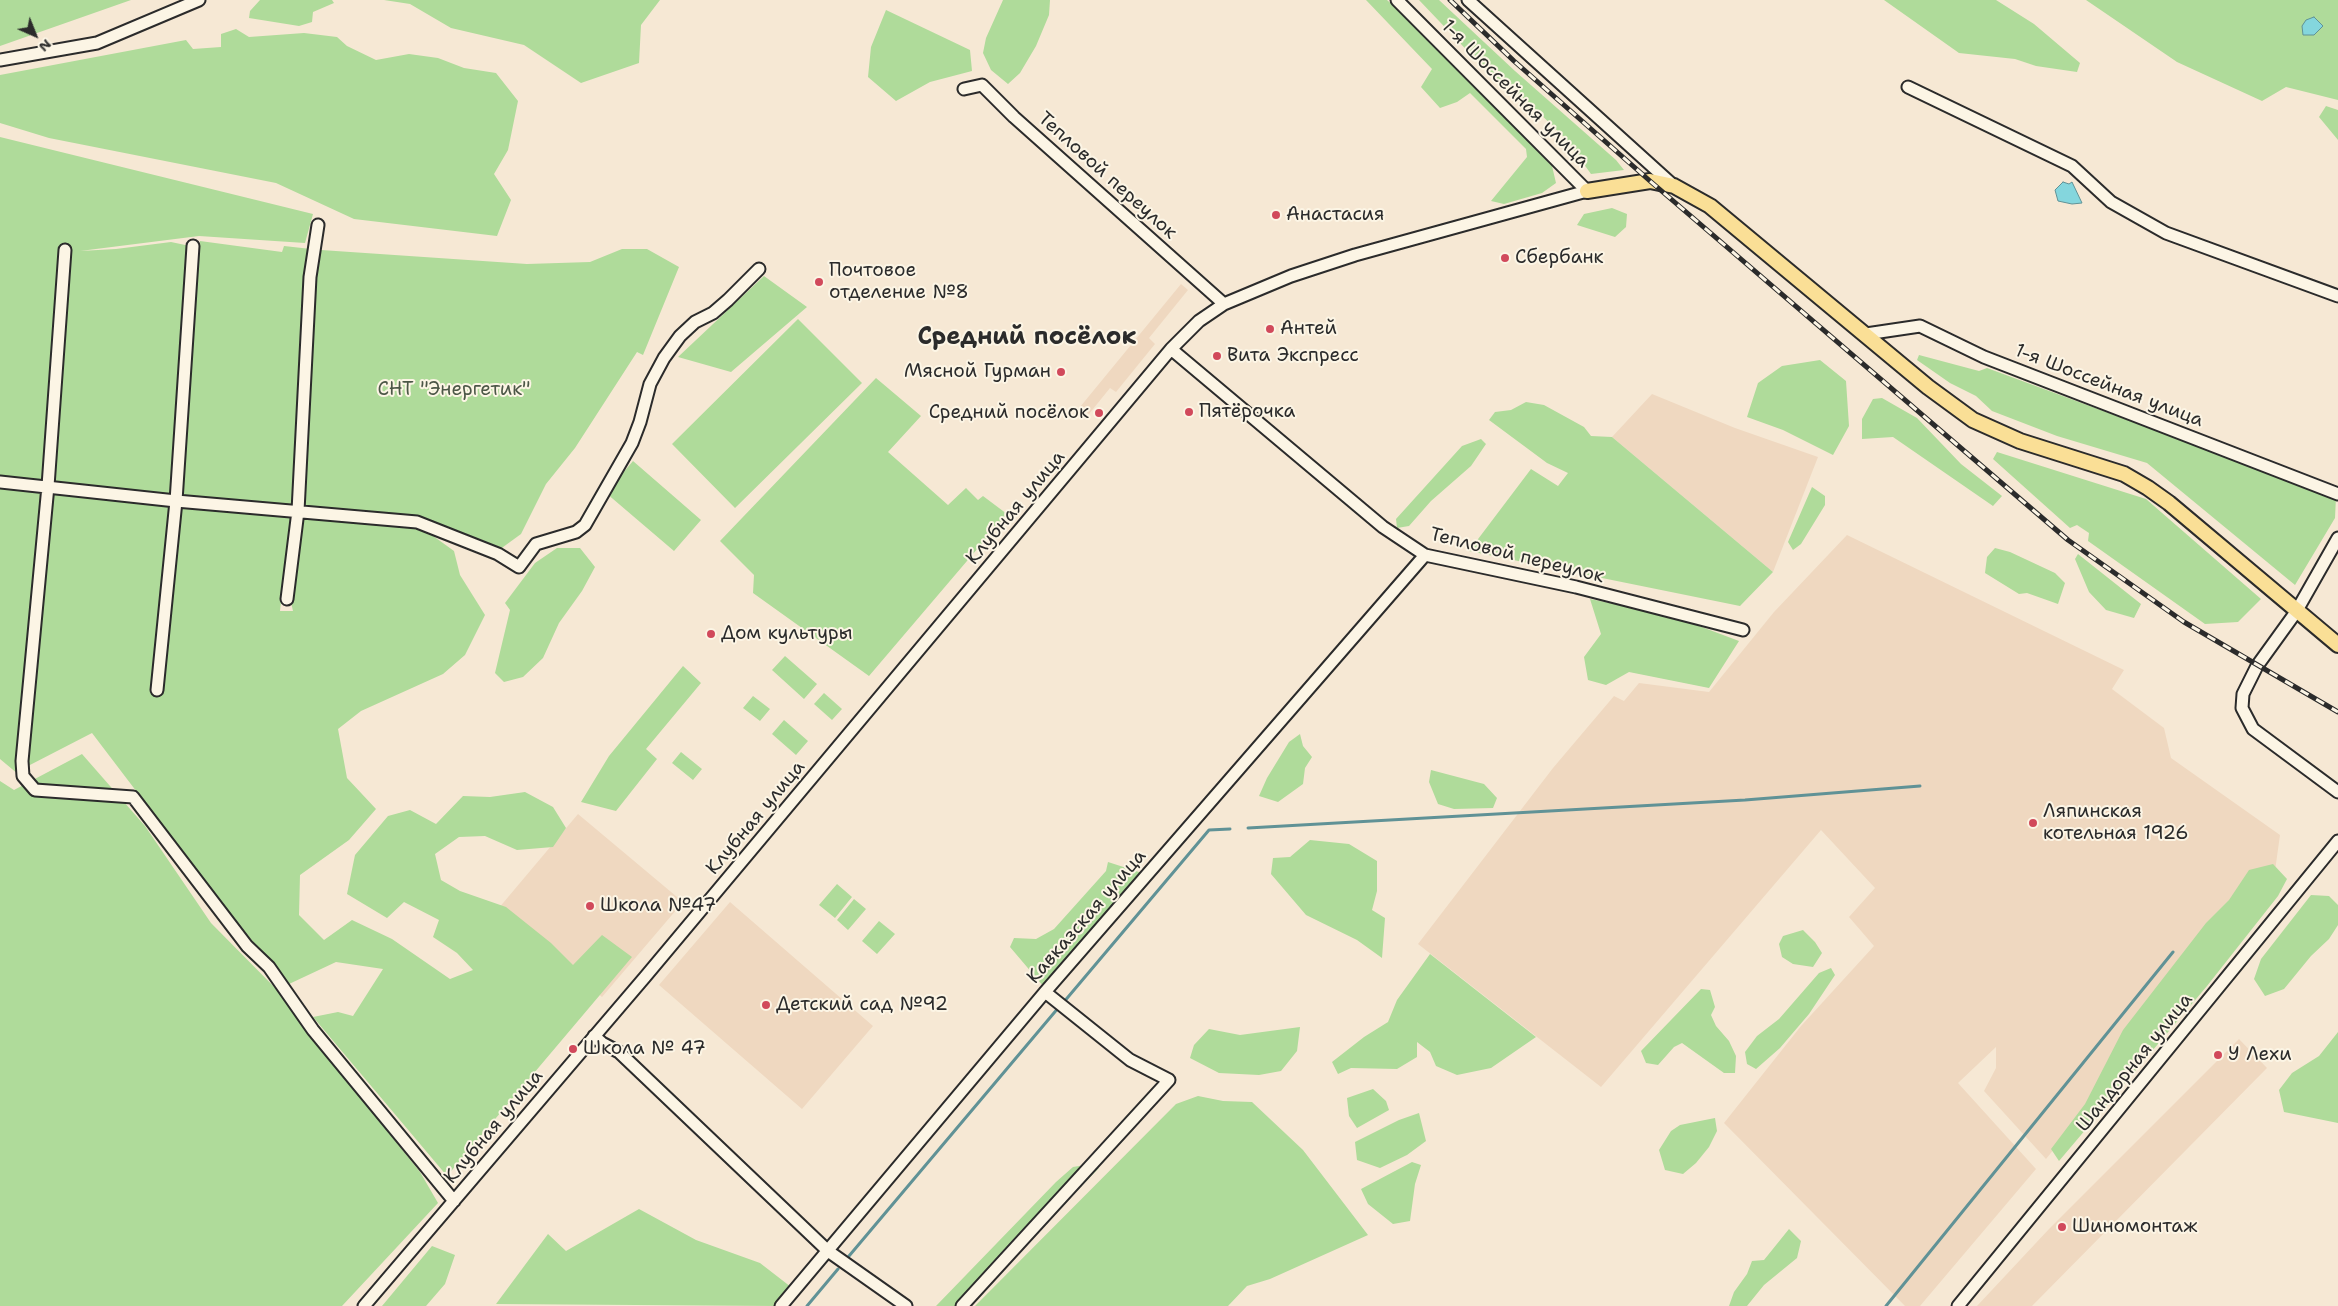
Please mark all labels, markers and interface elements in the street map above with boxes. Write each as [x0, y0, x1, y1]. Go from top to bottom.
north arrow [10, 10, 60, 60]
street label: 1-я Шоссейная улица [1436, 15, 1594, 173]
text: N [35, 35, 56, 56]
street label: Тепловой переулок [1033, 108, 1181, 244]
place label: Анастасия [1286, 204, 1384, 226]
marker: Анастасия [1270, 209, 1282, 221]
place label: Сбербанк [1515, 247, 1604, 269]
marker: Сбербанк [1499, 252, 1511, 264]
place label: Почтовое отделение №8 [829, 260, 969, 304]
marker: Почтовое отделение №8 [813, 276, 825, 288]
place label: Антей [1280, 318, 1337, 340]
marker: Антей [1264, 323, 1276, 335]
district label: Средний посёлок [918, 324, 1136, 352]
street label: 1-я Шоссейная улица [2012, 340, 2206, 432]
place label: Вита Экспресс [1227, 345, 1359, 367]
marker: Вита Экспресс [1211, 350, 1223, 362]
place label: Мясной Гурман [904, 361, 1051, 383]
marker: Мясной Гурман [1055, 366, 1067, 378]
park label: СНТ "Энергетик" [378, 379, 530, 401]
place label: Пятёрочка [1199, 401, 1295, 423]
place label: Средний посёлок [929, 402, 1089, 424]
marker: Пятёрочка [1183, 406, 1195, 418]
marker: Средний посёлок [1093, 407, 1105, 419]
street label: Клубная улица [962, 446, 1070, 570]
street label: Тепловой переулок [1427, 523, 1607, 589]
place label: Дом культуры [721, 623, 853, 645]
marker: Дом культуры [705, 628, 717, 640]
street label: Клубная улица [702, 756, 810, 880]
place label: Ляпинская котельная 1926 [2043, 801, 2189, 845]
marker: Ляпинская котельная 1926 [2027, 817, 2039, 829]
street label: Кавказская улица [1023, 845, 1151, 989]
place label: Школа №47 [600, 895, 716, 917]
marker: Школа №47 [584, 900, 596, 912]
street label: Шандорная улица [2072, 989, 2198, 1137]
place label: Детский сад №92 [776, 994, 948, 1016]
marker: Детский сад №92 [760, 999, 772, 1011]
place label: Школа № 47 [583, 1038, 706, 1060]
marker: Школа № 47 [567, 1043, 579, 1055]
place label: У Лехи [2228, 1044, 2292, 1066]
marker: У Лехи [2212, 1049, 2224, 1061]
street label: Клубная улица [440, 1065, 548, 1189]
place label: Шиномонтаж [2072, 1216, 2197, 1238]
marker: Шиномонтаж [2056, 1221, 2068, 1233]

